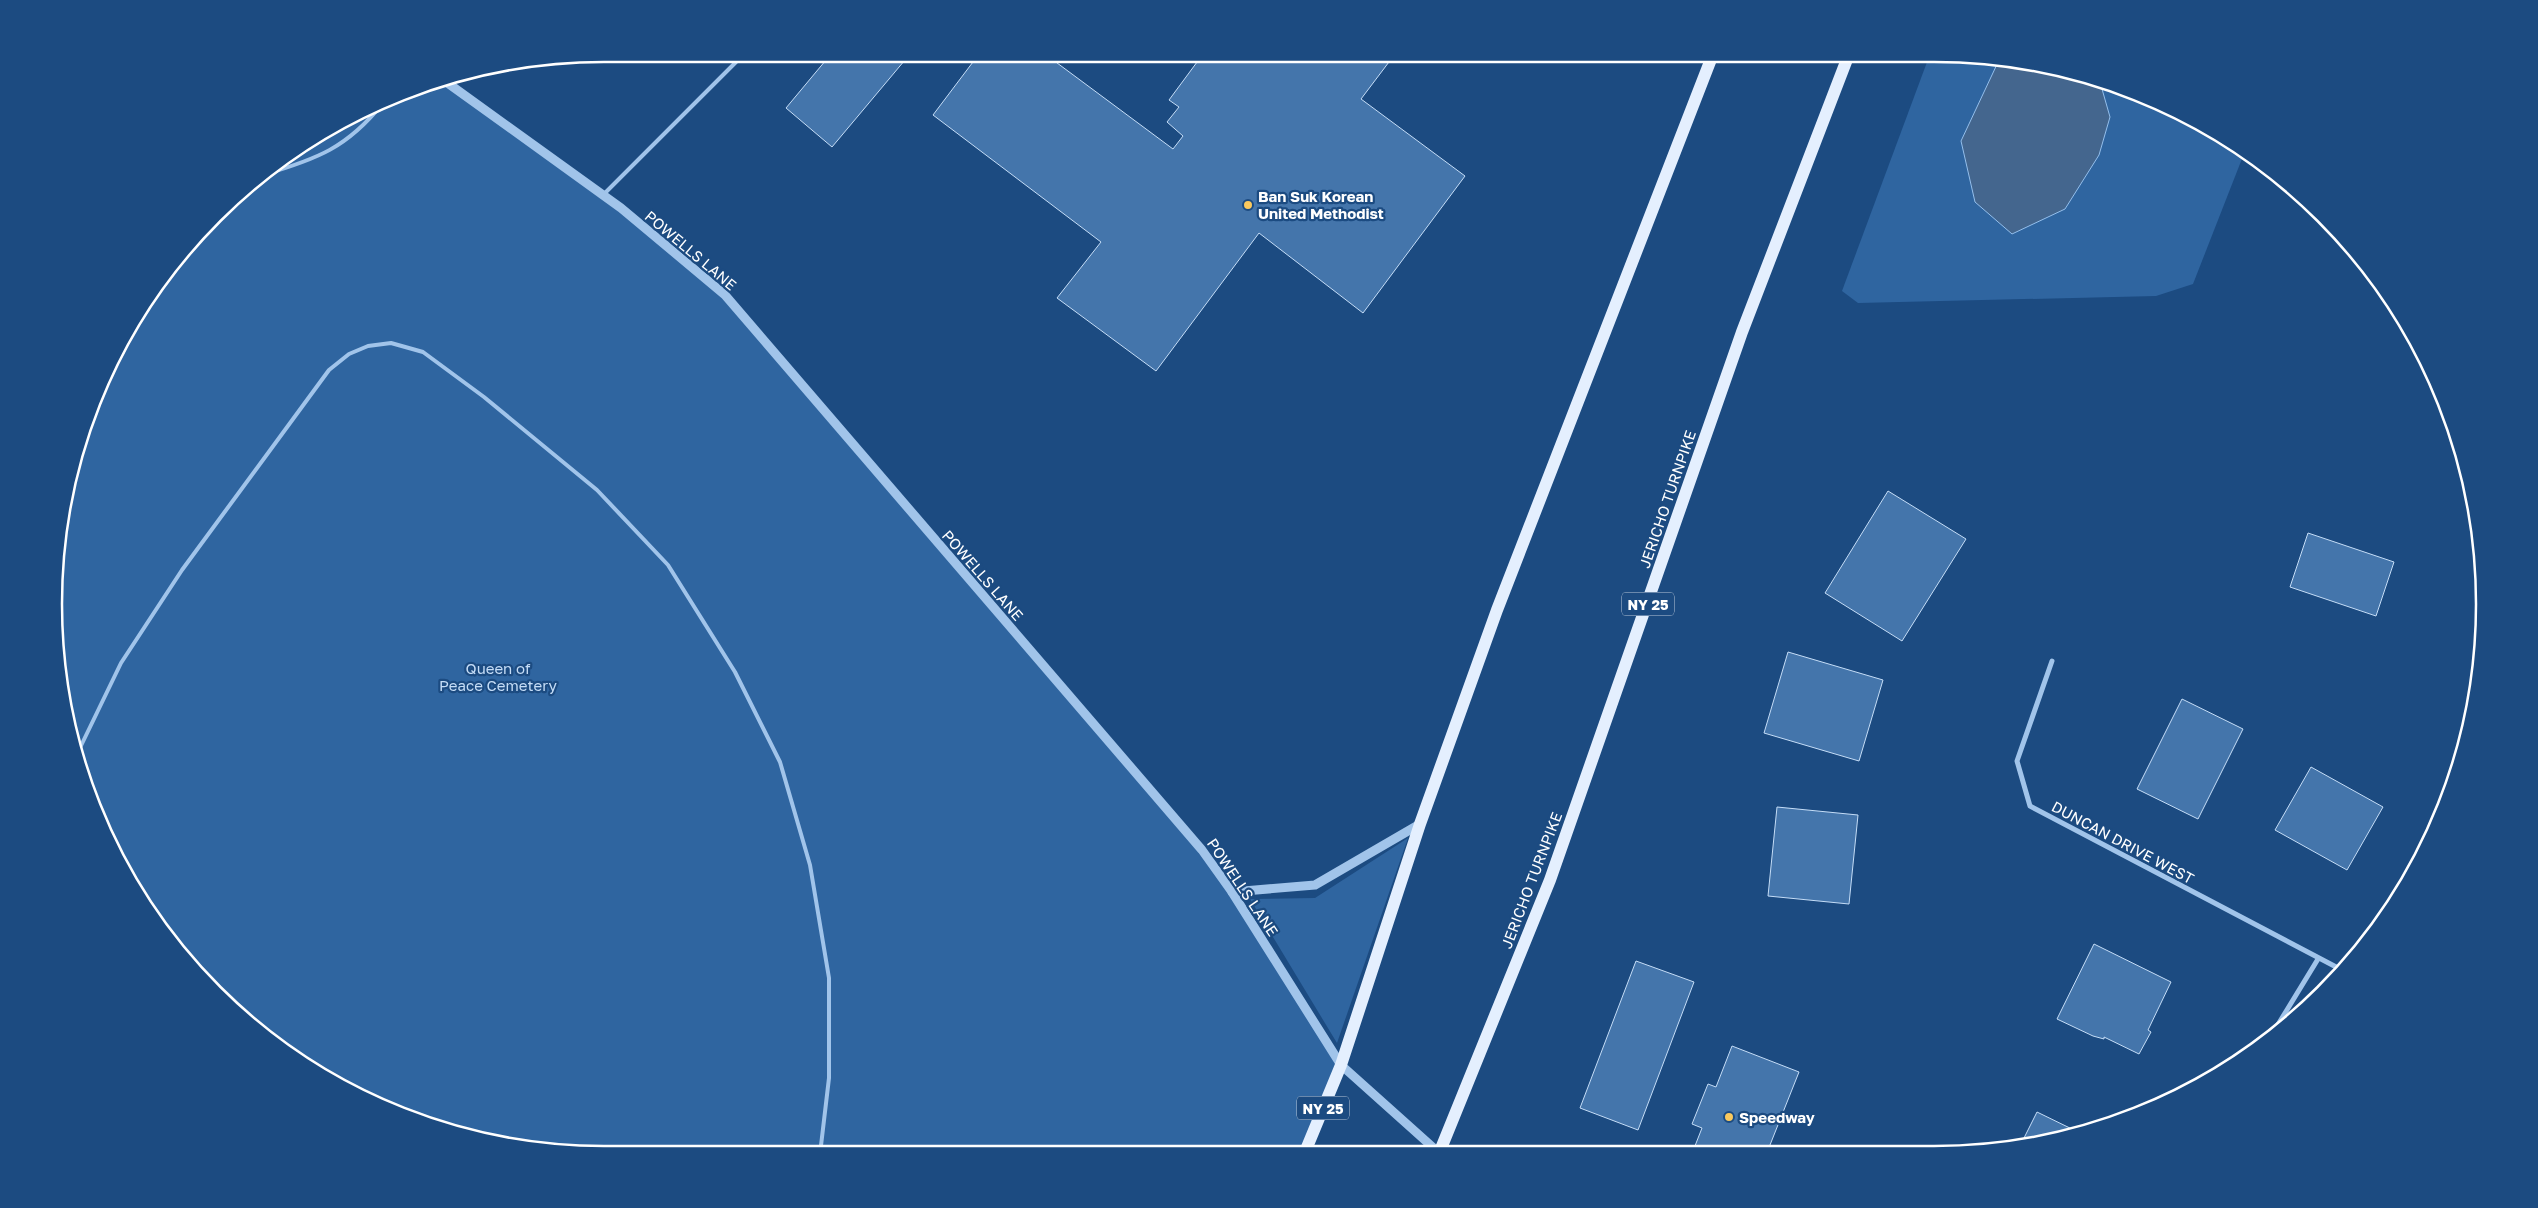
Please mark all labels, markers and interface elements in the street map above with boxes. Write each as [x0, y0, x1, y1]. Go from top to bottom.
place label: Ban Suk Korean United Methodist [1258, 187, 1384, 222]
marker: Ban Suk Korean United Methodist [1242, 199, 1254, 211]
street label: POWELLS LANE [642, 206, 740, 294]
street label: JERICHO TURNPIKE [1635, 428, 1699, 570]
street label: POWELLS LANE [939, 526, 1027, 624]
road number: NY 25 [1622, 592, 1674, 616]
park label: Queen of Peace Cemetery [439, 659, 557, 694]
street label: DUNCAN DRIVE WEST [2049, 797, 2197, 887]
street label: JERICHO TURNPIKE [1497, 809, 1565, 951]
street label: POWELLS LANE [1204, 835, 1282, 939]
road number: NY 25 [1297, 1096, 1349, 1120]
place label: Speedway [1739, 1108, 1815, 1126]
marker: Speedway [1723, 1111, 1735, 1123]

